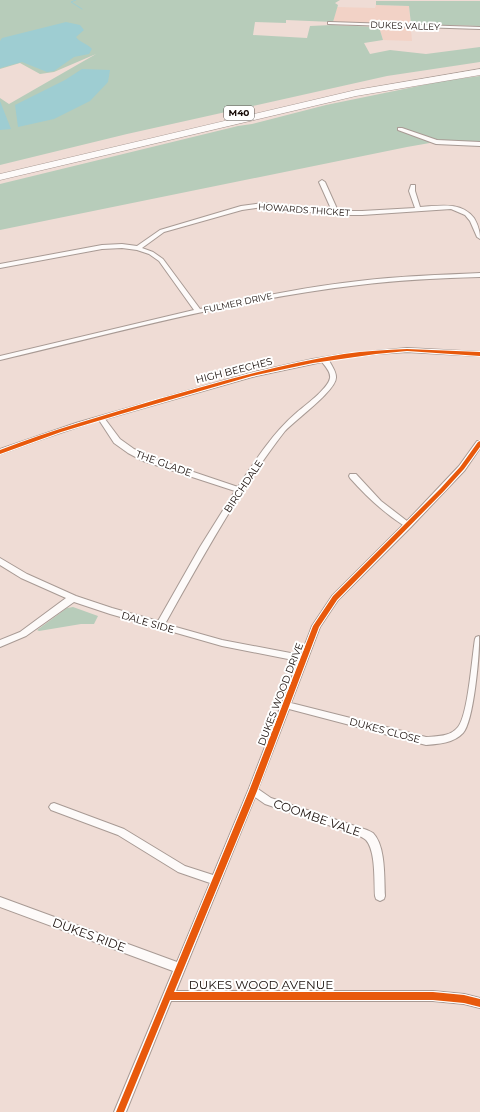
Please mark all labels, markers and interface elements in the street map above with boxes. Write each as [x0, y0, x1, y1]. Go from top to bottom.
street label: DUKES VALLEY [370, 19, 440, 32]
road number: M40 [224, 106, 254, 120]
street label: HOWARDS THICKET [258, 201, 351, 218]
street label: FULMER DRIVE [202, 290, 273, 315]
street label: HIGH BEECHES [194, 355, 274, 386]
street label: THE GLADE [134, 447, 194, 480]
street label: BIRCHDALE [221, 457, 266, 515]
street label: DALE SIDE [120, 609, 176, 636]
street label: DUKES WOOD DRIVE [255, 641, 306, 747]
street label: DUKES CLOSE [348, 715, 422, 746]
street label: COOMBE VALE [271, 796, 363, 840]
street label: DUKES RIDE [51, 914, 128, 955]
street label: DUKES WOOD AVENUE [189, 977, 333, 992]

